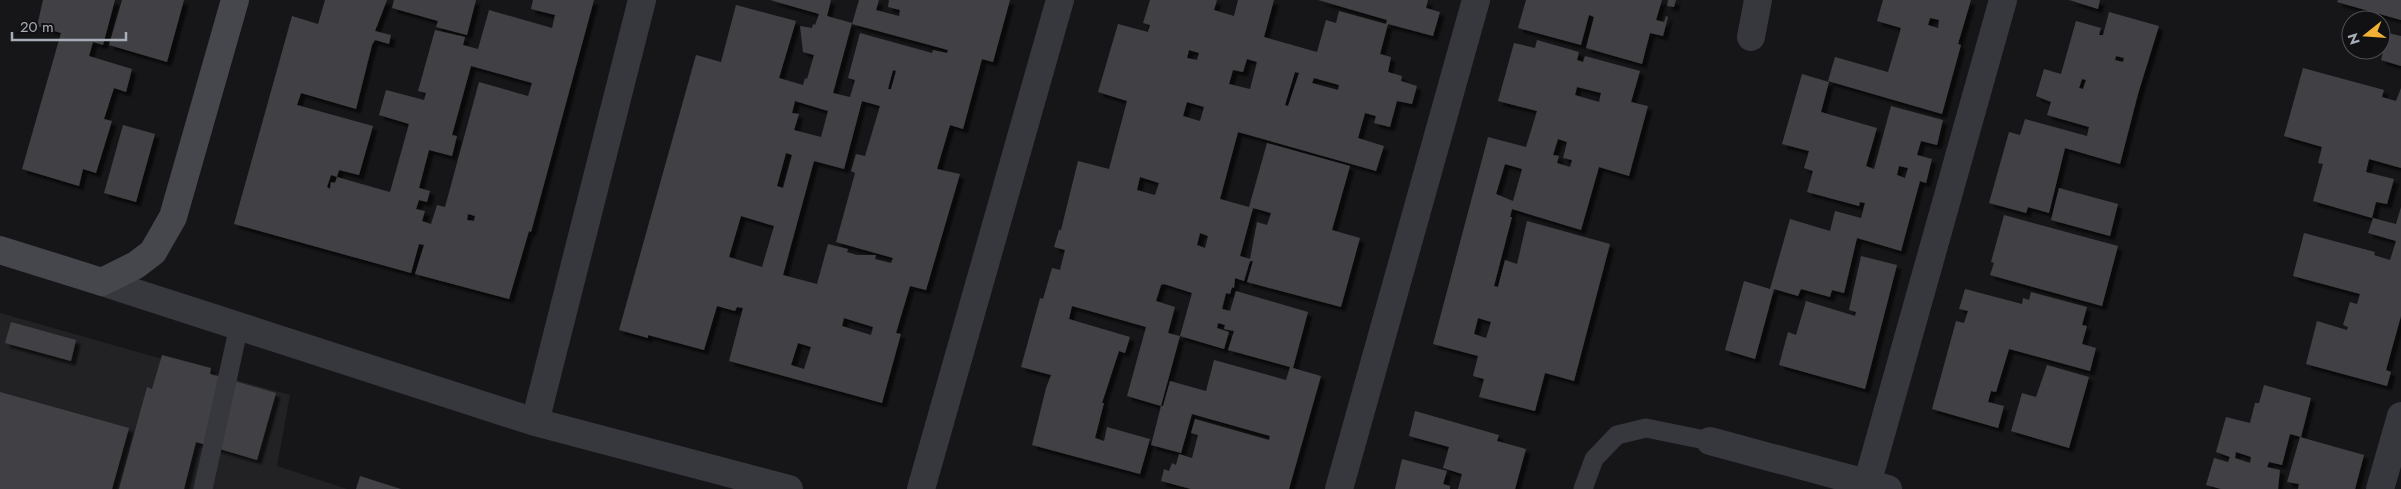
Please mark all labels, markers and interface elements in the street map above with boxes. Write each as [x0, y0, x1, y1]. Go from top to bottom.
scale bar [12, 10, 126, 42]
north arrow [2341, 10, 2391, 60]
text: 20 m [20, 16, 54, 38]
text: N [2342, 31, 2365, 47]

